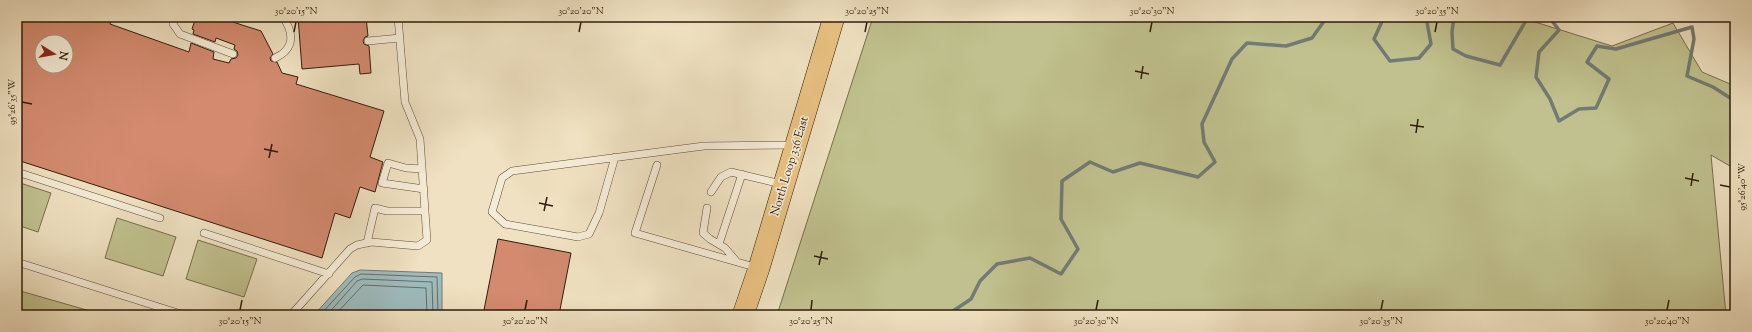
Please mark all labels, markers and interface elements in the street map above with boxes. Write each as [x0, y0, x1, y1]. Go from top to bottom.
text: 30°20'15"N [275, 4, 317, 19]
text: 30°20'20"N [558, 4, 604, 19]
text: 30°20'25"N [845, 4, 889, 19]
text: 30°20'30"N [1129, 4, 1175, 19]
text: 30°20'35"N [1415, 4, 1459, 19]
north arrow [34, 34, 74, 74]
text: N [54, 49, 72, 62]
text: 95°26'35"W [5, 79, 20, 125]
street label: North Loop 336 East [766, 114, 814, 218]
text: 95°26'40"W [1735, 163, 1750, 211]
text: 30°20'15"N [219, 314, 261, 329]
text: 30°20'20"N [502, 314, 548, 329]
text: 30°20'25"N [789, 314, 833, 329]
text: 30°20'30"N [1073, 314, 1119, 329]
text: 30°20'35"N [1359, 314, 1403, 329]
text: 30°20'40"N [1644, 314, 1690, 329]

